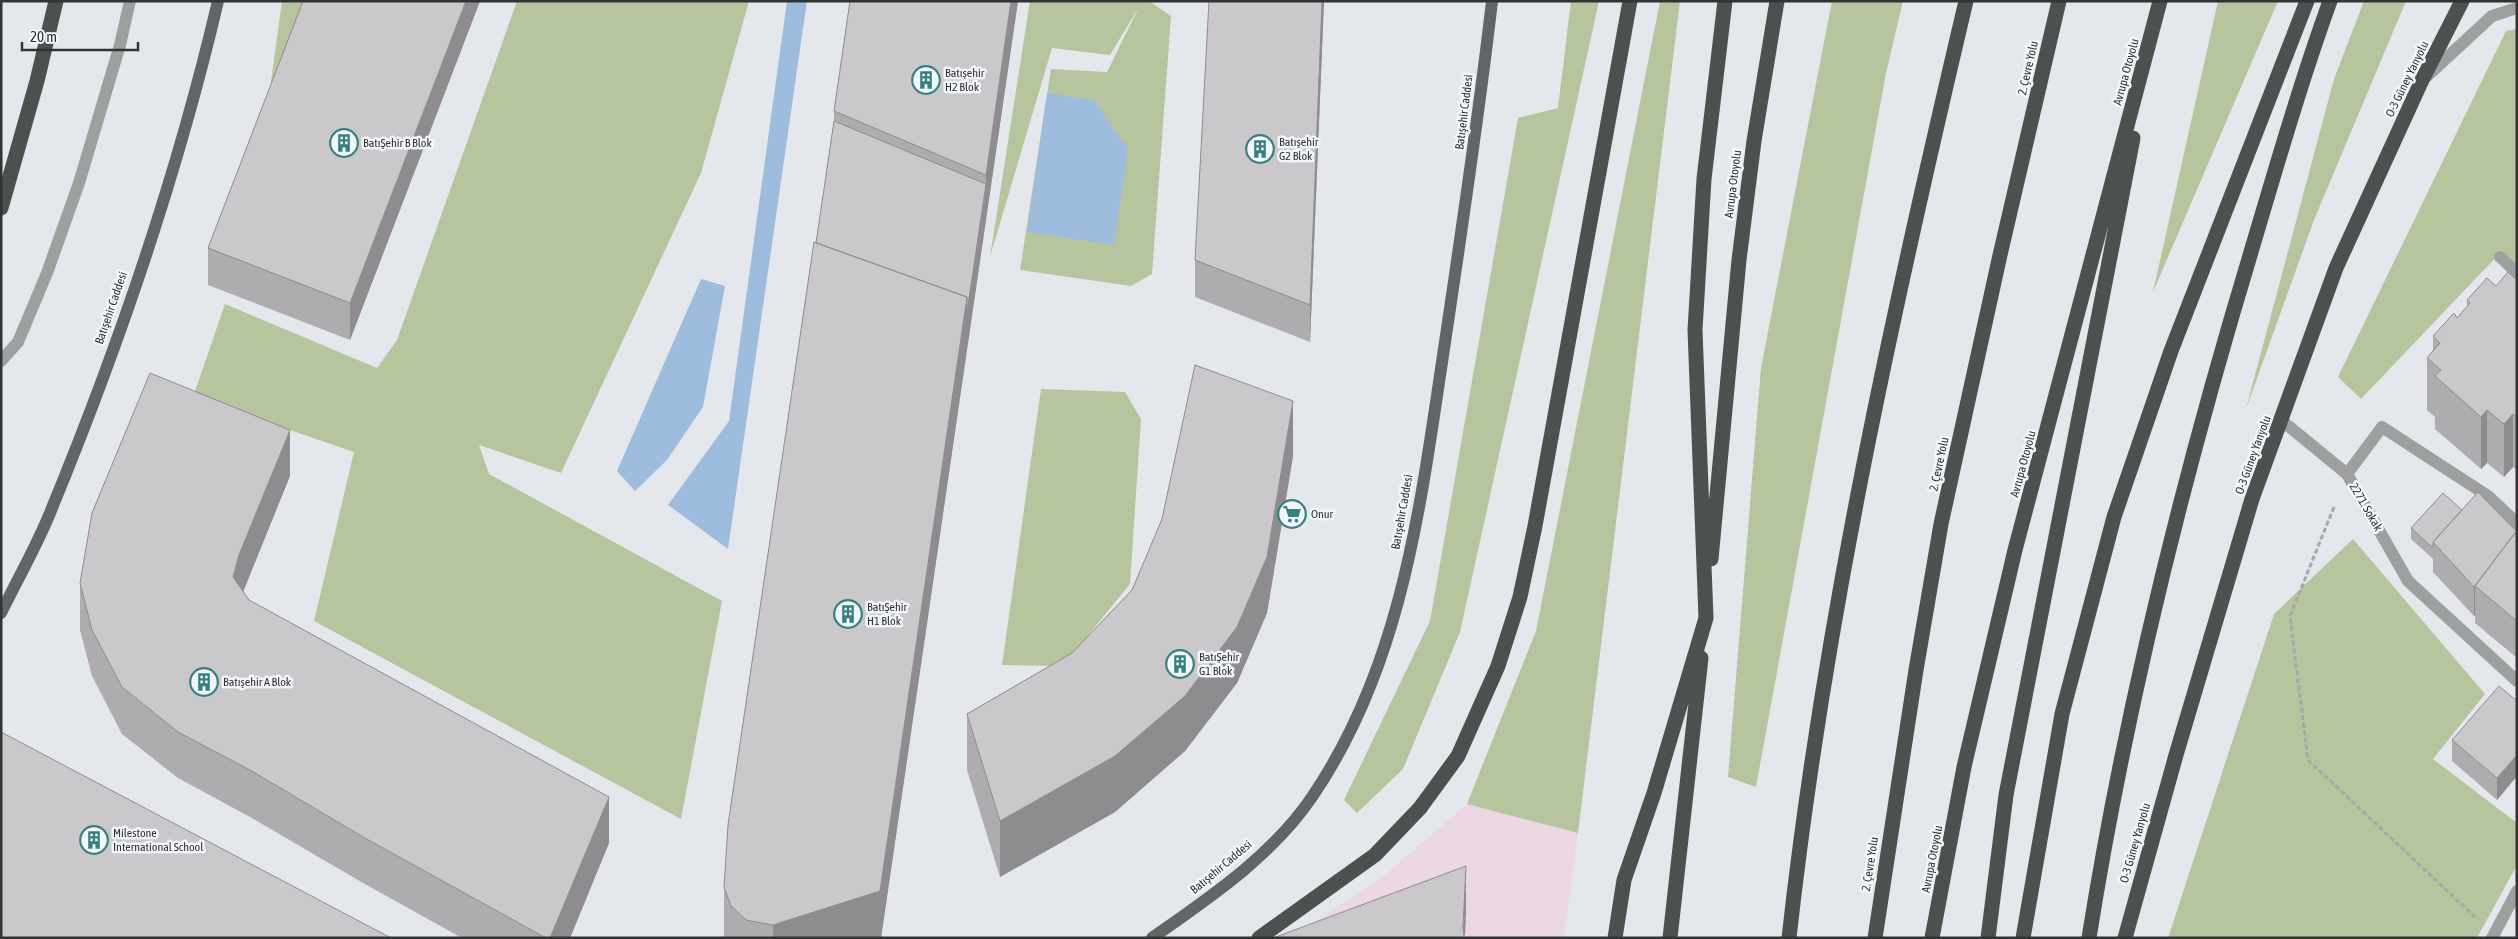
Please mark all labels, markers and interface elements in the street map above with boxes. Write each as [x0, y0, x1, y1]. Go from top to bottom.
scale bar [22, 20, 139, 52]
text: 20 m [30, 28, 57, 45]
street label: Avrupa Otoyolu [2110, 37, 2142, 107]
street label: 2. Çevre Yolu [2015, 39, 2041, 96]
street label: O-3 Güney Yanyolu [2383, 39, 2431, 119]
building icon: Batışehir H2 Blok [911, 65, 941, 95]
place label: Batışehir H2 Blok [945, 66, 985, 94]
street label: Batışehir Caddesi [1452, 74, 1476, 150]
building icon: BatıŞehir B Blok [329, 128, 359, 158]
building icon: Batışehir G2 Blok [1245, 134, 1275, 164]
place label: Batışehir G2 Blok [1279, 135, 1319, 163]
place label: BatıŞehir B Blok [363, 136, 432, 150]
street label: Avrupa Otoyolu [1722, 149, 1744, 219]
street label: Batışehir Caddesi [92, 270, 130, 346]
street label: O-3 Güney Yanyolu [2232, 414, 2274, 496]
street label: Avrupa Otoyolu [2007, 429, 2039, 499]
street label: 2. Çevre Yolu [1926, 435, 1952, 492]
street label: Batışehir Caddesi [1389, 473, 1415, 551]
street label: 2271. Sokak [2347, 480, 2386, 534]
supermarket icon: Onur [1277, 499, 1307, 529]
place label: Onur [1311, 507, 1334, 521]
building icon: BatıŞehir H1 Blok [833, 599, 863, 629]
place label: BatıŞehir H1 Blok [867, 600, 908, 628]
building icon: BatıŞehir G1 Blok [1165, 649, 1195, 679]
place label: BatıŞehir G1 Blok [1199, 650, 1240, 678]
building icon: Batışehir A Blok [189, 667, 219, 697]
place label: Batışehir A Blok [223, 675, 292, 689]
street label: O-3 Güney Yanyolu [2117, 801, 2153, 885]
street label: Avrupa Otoyolu [1919, 824, 1945, 894]
building icon: Milestone International School [79, 825, 109, 855]
place label: Milestone International School [113, 826, 204, 854]
street label: 2. Çevre Yolu [1859, 836, 1881, 892]
street label: Batışehir Caddesi [1187, 837, 1255, 897]

